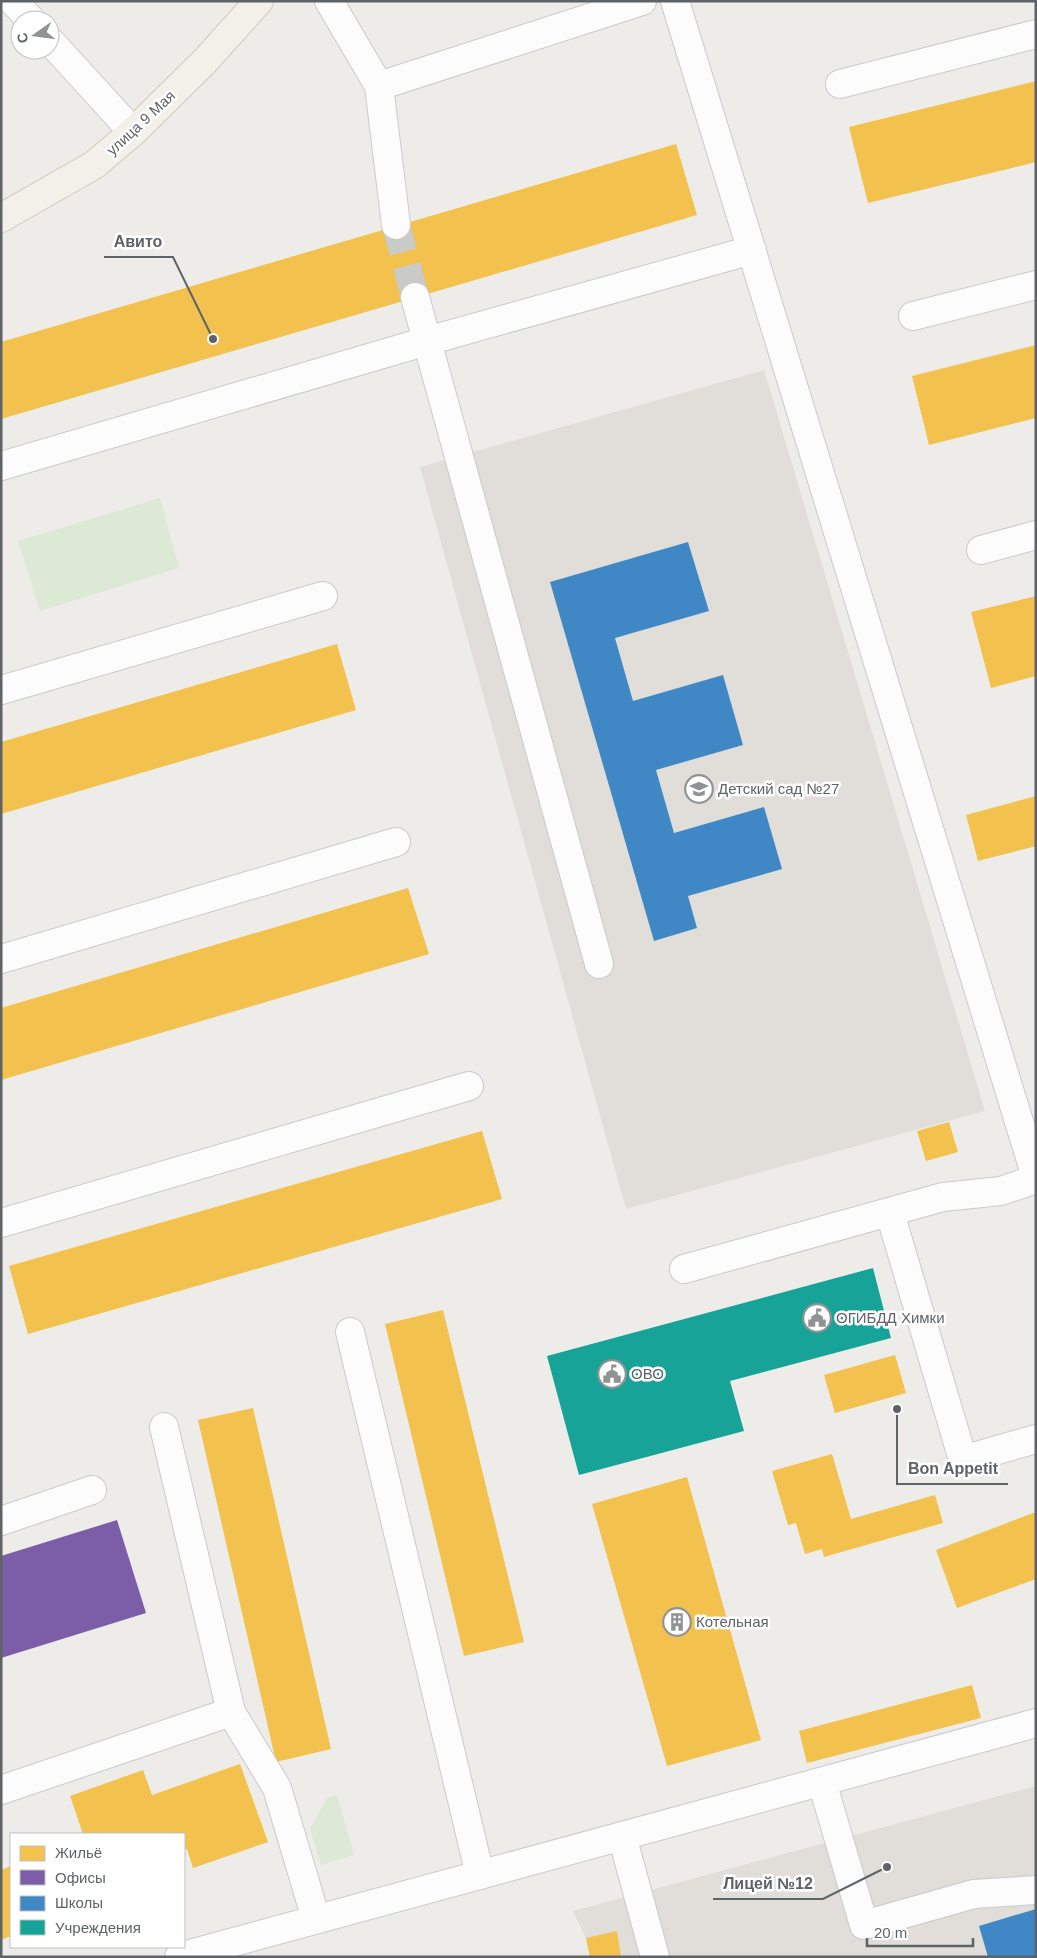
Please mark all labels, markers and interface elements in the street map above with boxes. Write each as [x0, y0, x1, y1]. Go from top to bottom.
north arrow [10, 10, 60, 60]
text: С [13, 31, 31, 45]
street label: улица 9 Мая [103, 87, 178, 159]
callout: Авито [104, 226, 173, 257]
text: Авито [114, 233, 163, 250]
school or university icon: Детский сад №27 [684, 774, 714, 804]
place label: Детский сад №27 [718, 780, 839, 797]
public building icon: ОГИБДД Химки [802, 1303, 832, 1333]
place label: ОГИБДД Химки [836, 1309, 945, 1326]
public building icon: ОВО [597, 1359, 627, 1389]
place label: ОВО [631, 1365, 664, 1382]
callout: Bon Appetit [897, 1453, 1008, 1484]
text: Bon Appetit [908, 1460, 999, 1477]
building icon: Котельная [662, 1607, 692, 1637]
place label: Котельная [696, 1613, 769, 1630]
legend [10, 1833, 185, 1948]
text: Жильё [55, 1844, 102, 1861]
callout: Лицей №12 [713, 1868, 823, 1899]
text: Офисы [55, 1869, 106, 1886]
text: Лицей №12 [723, 1875, 813, 1892]
text: Школы [55, 1894, 103, 1911]
scale bar [867, 1916, 973, 1948]
text: Учреждения [55, 1919, 141, 1936]
text: 20 m [874, 1924, 907, 1941]

